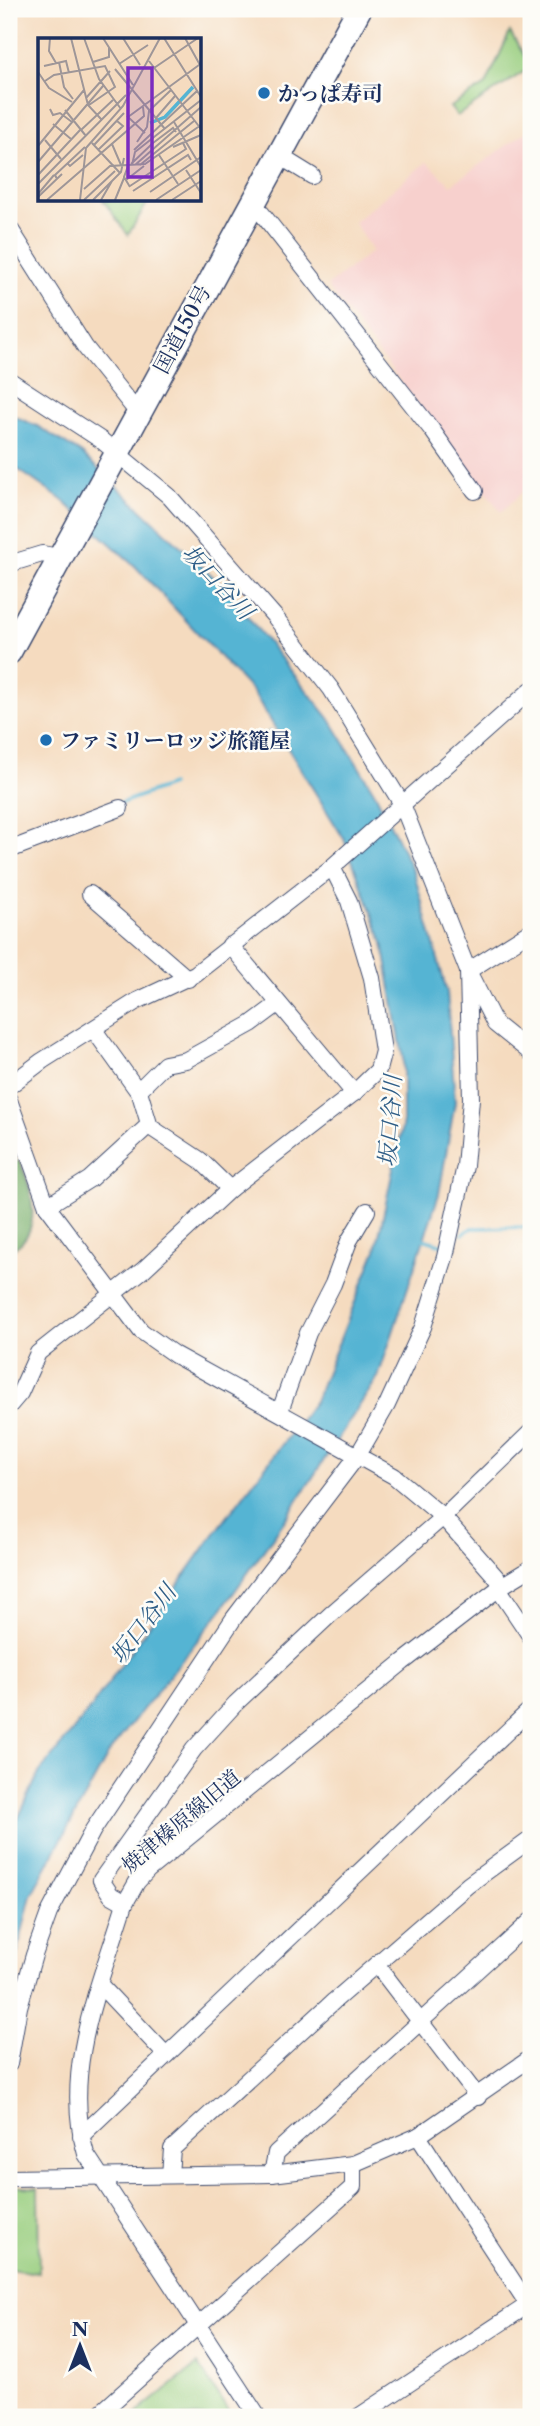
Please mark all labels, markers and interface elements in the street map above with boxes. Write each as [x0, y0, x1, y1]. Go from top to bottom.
inset map [38, 38, 201, 201]
place label: かっぱ寿司 [278, 81, 383, 106]
marker: かっぱ寿司 [256, 85, 272, 101]
street label: 国道150号 [148, 281, 216, 377]
water label: 坂口谷川 [176, 539, 262, 627]
place label: ファミリーロッジ旅籠屋 [60, 728, 290, 753]
marker: ファミリーロッジ旅籠屋 [38, 732, 54, 748]
water label: 坂口谷川 [373, 1071, 407, 1168]
water label: 坂口谷川 [104, 1576, 184, 1669]
street label: 焼津榛原線旧道 [117, 1764, 245, 1878]
north arrow [46, 2310, 116, 2380]
text: N [72, 2318, 88, 2341]

